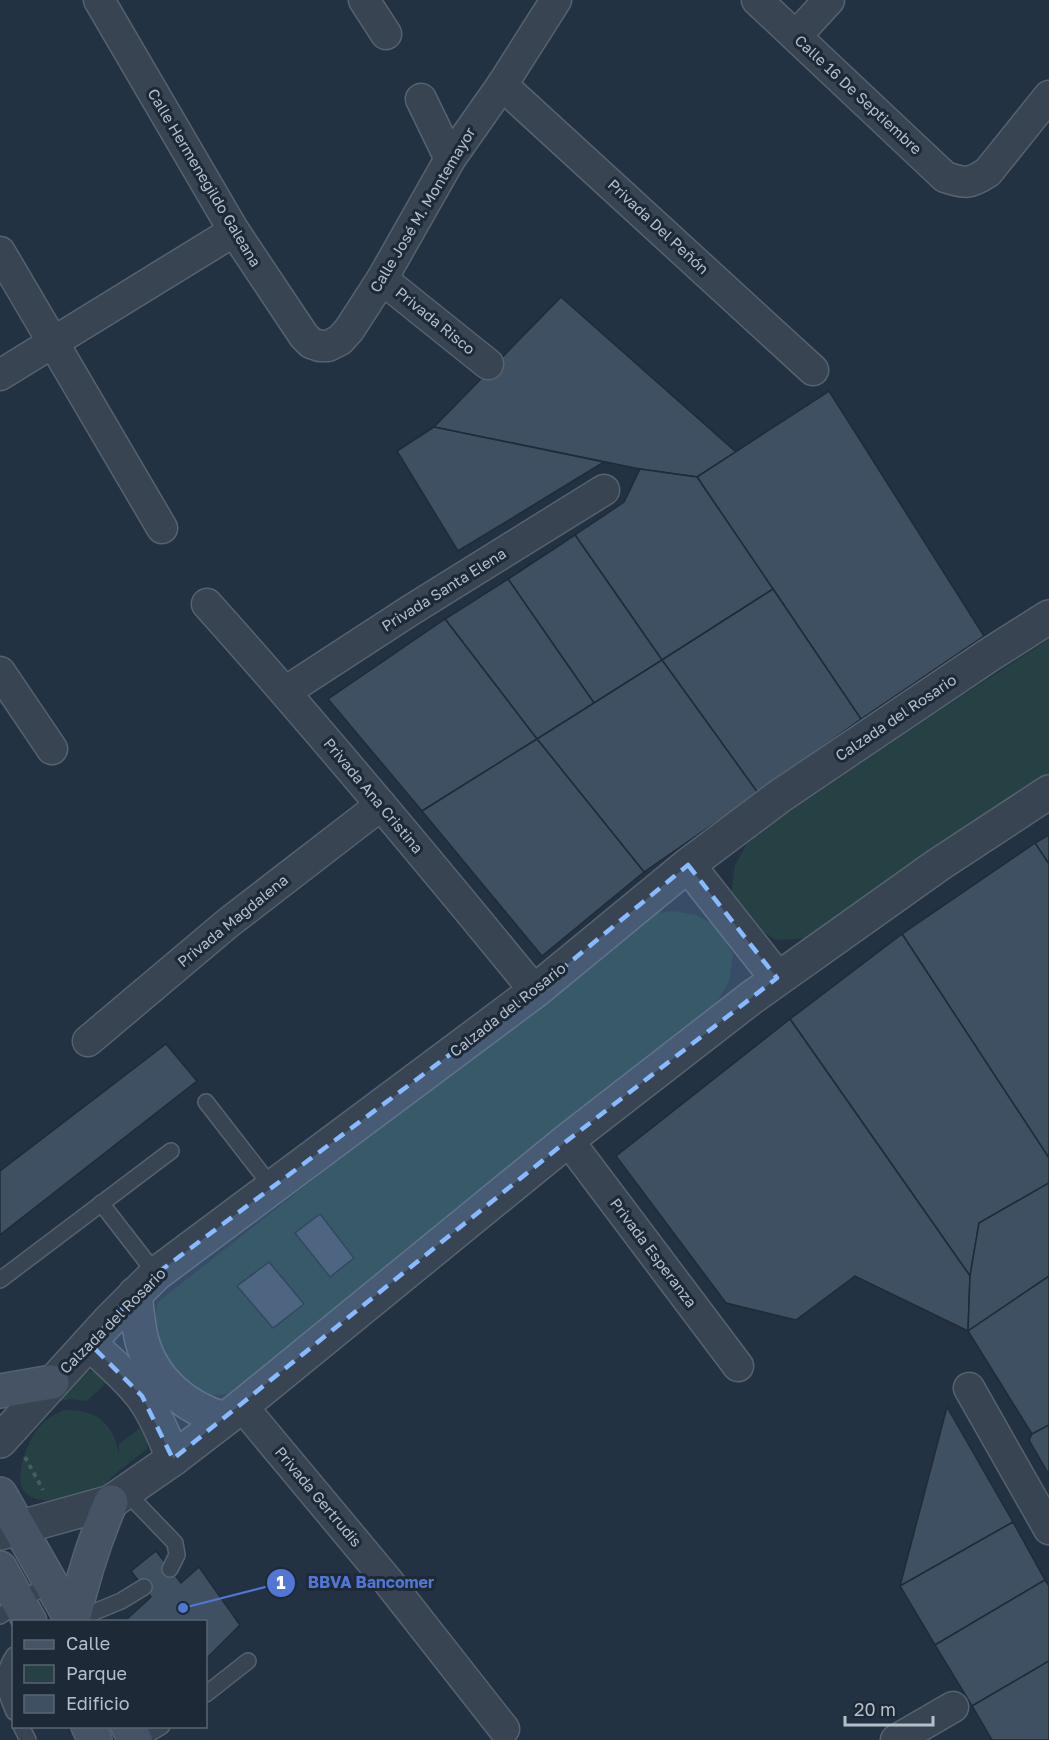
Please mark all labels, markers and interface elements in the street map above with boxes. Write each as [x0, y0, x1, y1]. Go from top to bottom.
street label: Calle 16 De Septiembre [792, 31, 926, 158]
street label: Calle Hermenegildo Galeana [144, 85, 265, 270]
street label: Calle José M. Montemayor [366, 123, 479, 295]
street label: Privada Del Peñón [605, 175, 713, 278]
street label: Privada Risco [392, 283, 479, 358]
street label: Privada Santa Elena [378, 544, 509, 635]
street label: Calzada del Rosario [832, 670, 959, 764]
street label: Privada Ana Cristina [320, 734, 427, 857]
street label: Privada Magdalena [174, 870, 291, 970]
street label: Calzada del Rosario [446, 958, 569, 1060]
street label: Privada Esperanza [607, 1194, 701, 1311]
street label: Calzada del Rosario [56, 1264, 169, 1377]
street label: Privada Gertrudis [272, 1443, 366, 1550]
callout: BBVA Bancomer [266, 1566, 446, 1600]
text: 1 [276, 1571, 286, 1593]
text: BBVA Bancomer [308, 1572, 434, 1592]
legend [12, 1620, 207, 1728]
text: Calle [66, 1632, 110, 1654]
text: Parque [66, 1662, 127, 1684]
scale bar [845, 1689, 934, 1727]
text: Edificio [66, 1692, 130, 1714]
text: 20 m [854, 1698, 896, 1720]

